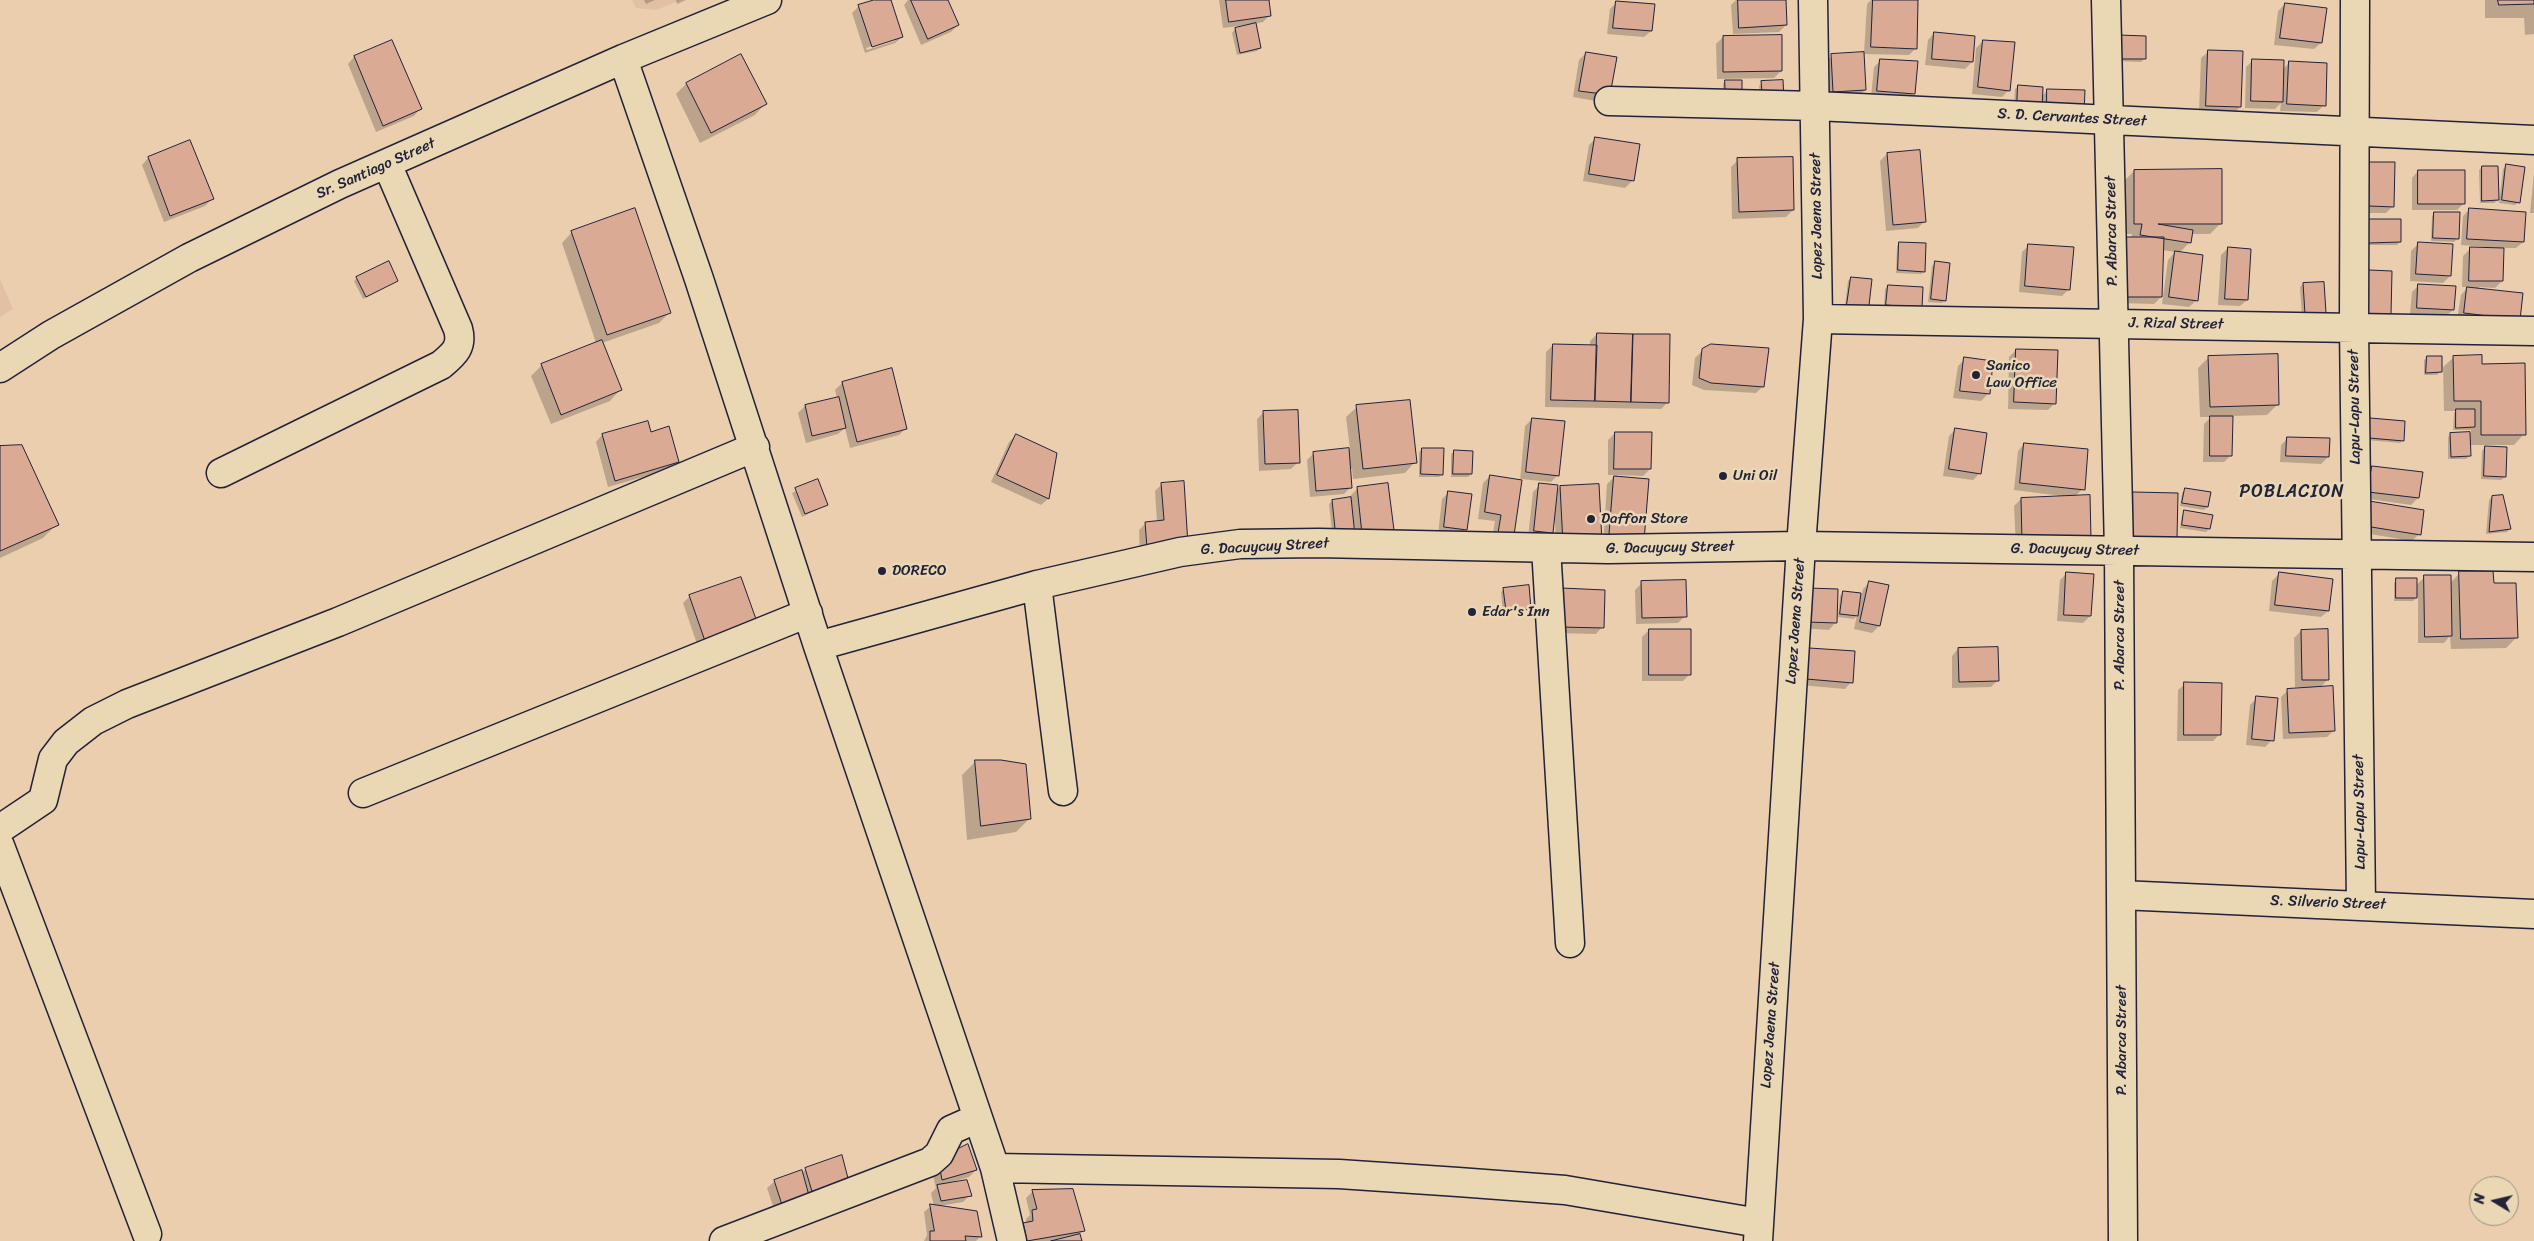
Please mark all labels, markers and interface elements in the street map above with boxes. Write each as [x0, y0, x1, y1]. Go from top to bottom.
street label: S. D. Cervantes Street [1997, 105, 2147, 131]
street label: Sr. Santiago Street [314, 135, 438, 203]
street label: Lopez Jaena Street [1807, 153, 1827, 279]
street label: P. Abarca Street [2102, 176, 2122, 286]
street label: J. Rizal Street [2128, 314, 2224, 334]
street label: Lapu-Lapu Street [2345, 349, 2365, 465]
place label: Sanico Law Office [1986, 357, 2057, 392]
marker: Sanico Law Office [1970, 369, 1982, 381]
place label: Uni Oil [1733, 467, 1777, 485]
marker: Uni Oil [1717, 470, 1729, 482]
district label: POBLACION [2239, 481, 2345, 503]
place label: Daffon Store [1601, 510, 1688, 528]
marker: Daffon Store [1585, 513, 1597, 525]
street label: G. Dacuycuy Street [1200, 535, 1330, 559]
street label: G. Dacuycuy Street [1606, 538, 1734, 558]
street label: G. Dacuycuy Street [2011, 540, 2139, 560]
street label: Lopez Jaena Street [1783, 557, 1809, 685]
place label: DORECO [892, 562, 947, 580]
marker: DORECO [876, 565, 888, 577]
street label: P. Abarca Street [2111, 580, 2129, 690]
place label: Edar's Inn [1482, 603, 1550, 621]
marker: Edar's Inn [1466, 606, 1478, 618]
street label: Lapu-Lapu Street [2350, 754, 2370, 870]
street label: S. Silverio Street [2270, 892, 2386, 914]
street label: Lopez Jaena Street [1758, 961, 1784, 1089]
street label: P. Abarca Street [2113, 985, 2131, 1095]
north arrow [2469, 1176, 2519, 1226]
text: N [2467, 1192, 2493, 1205]

